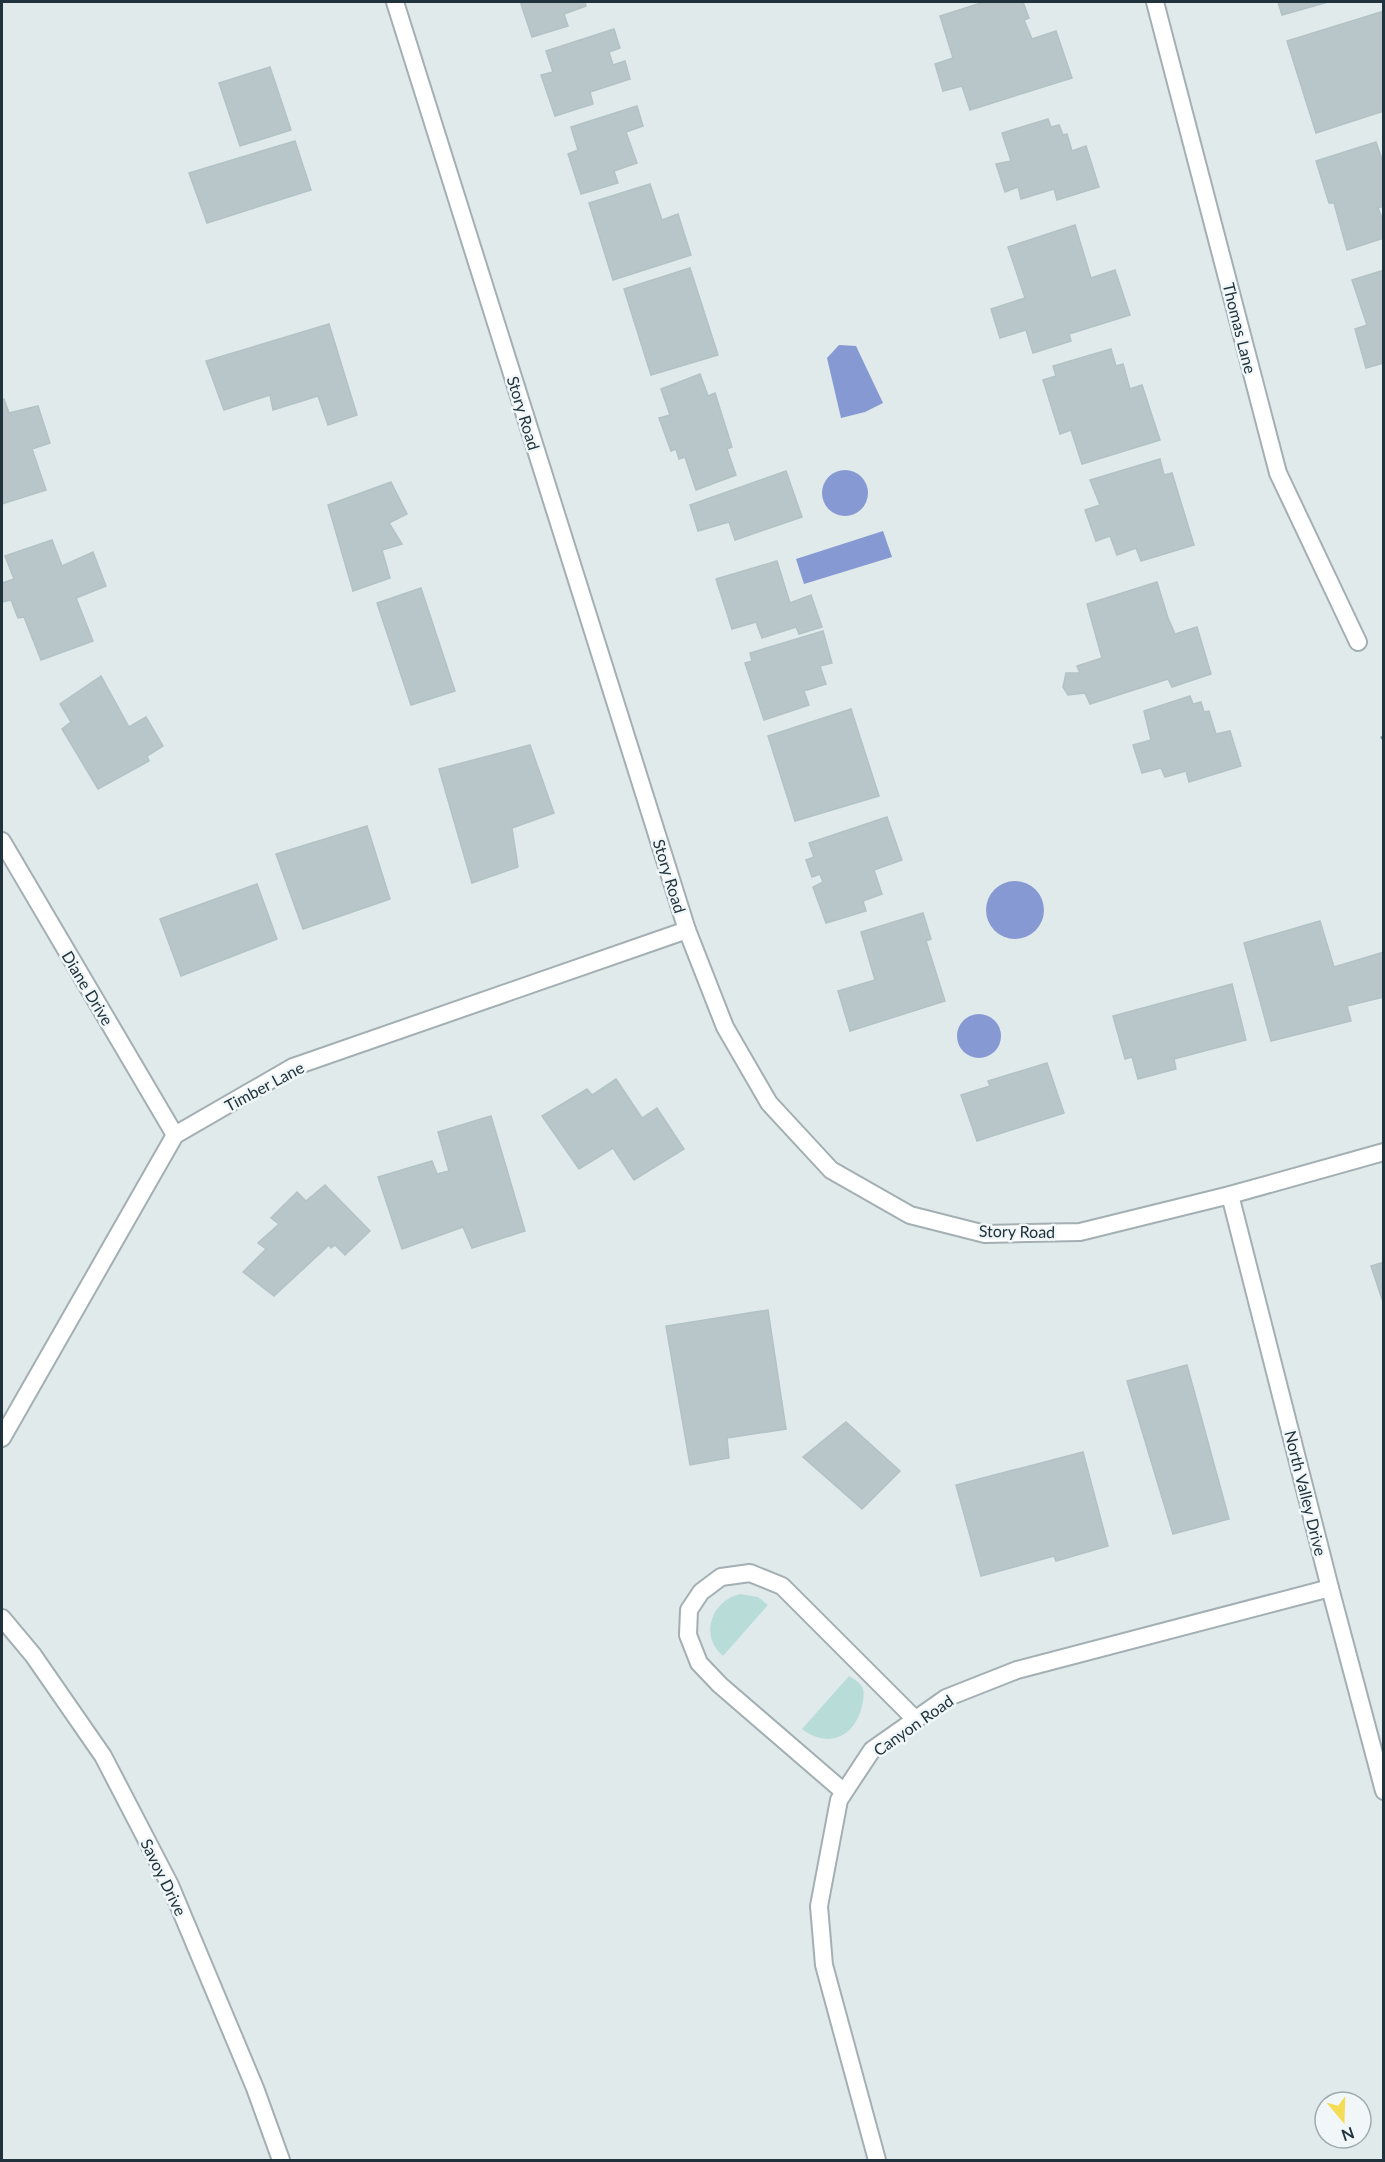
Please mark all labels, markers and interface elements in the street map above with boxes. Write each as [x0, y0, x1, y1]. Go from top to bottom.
street label: Thomas Lane [1220, 281, 1260, 375]
street label: Story Road [504, 374, 544, 452]
street label: Story Road [650, 837, 690, 915]
street label: Diane Drive [58, 947, 118, 1029]
street label: Timber Lane [221, 1057, 307, 1115]
street label: Story Road [979, 1221, 1055, 1241]
street label: North Valley Drive [1281, 1428, 1331, 1558]
street label: Canyon Road [869, 1691, 957, 1759]
street label: Savoy Drive [137, 1835, 191, 1919]
north arrow [1313, 2090, 1373, 2150]
text: N [1339, 2124, 1357, 2146]

